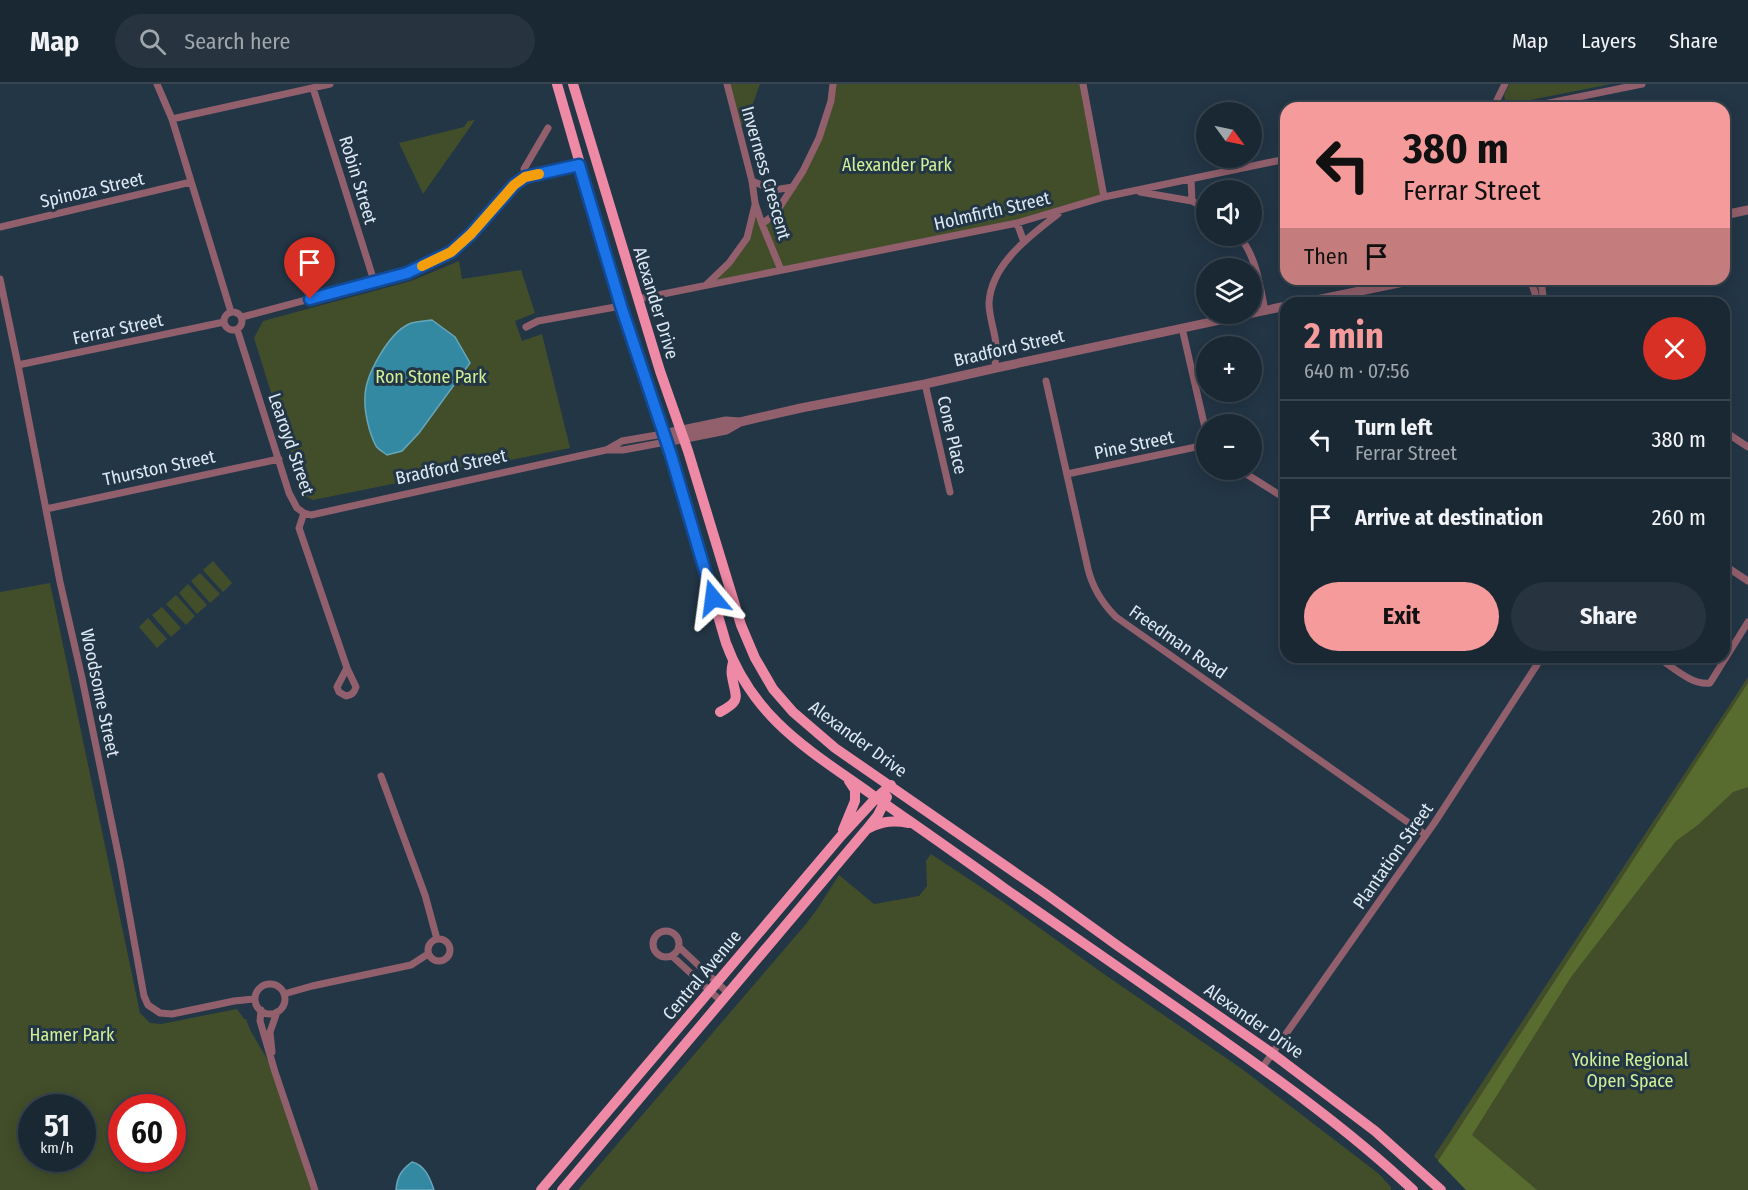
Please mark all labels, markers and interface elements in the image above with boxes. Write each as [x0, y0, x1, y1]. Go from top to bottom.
search box [115, 14, 535, 68]
text: Map [30, 25, 79, 58]
icon: search [136, 25, 169, 58]
text: Search here [184, 28, 290, 55]
text: Map [1512, 28, 1548, 54]
text: Layers [1581, 28, 1636, 54]
text: Share [1669, 28, 1718, 54]
north arrow [1196, 102, 1262, 168]
map controls [1196, 102, 1262, 480]
street label: Inverness Crescent [736, 104, 796, 242]
text: 380 m [1403, 124, 1509, 174]
icon: left [1304, 126, 1382, 204]
street label: Robin Street [334, 133, 382, 227]
park label: Alexander Park [842, 154, 953, 176]
street label: Spinoza Street [38, 167, 146, 213]
text: Ferrar Street [1403, 175, 1541, 207]
button: sound [1196, 180, 1262, 246]
street label: Holmfirth Street [932, 187, 1052, 235]
pin [284, 237, 335, 299]
icon: arrive [1360, 240, 1393, 273]
text: Then [1304, 243, 1348, 270]
street label: Alexander Drive [629, 244, 683, 362]
icon: arrive [293, 246, 326, 279]
button: layers [1196, 258, 1262, 324]
street label: Ferrar Street [71, 309, 165, 349]
text: 2 min [1304, 314, 1384, 358]
button: close [1643, 317, 1706, 380]
street label: Bradford Street [952, 325, 1067, 371]
button: + [1196, 336, 1262, 402]
text: 640 m · 07:56 [1304, 359, 1409, 383]
park label: Ron Stone Park [375, 366, 487, 388]
street label: Learoyd Street [263, 390, 319, 498]
street label: Cone Place [932, 394, 972, 476]
button: − [1196, 414, 1262, 480]
text: Turn left [1355, 414, 1433, 441]
icon: left [1304, 423, 1337, 456]
street label: Pine Street [1092, 426, 1176, 464]
text: 380 m [1652, 426, 1706, 453]
text: Ferrar Street [1355, 441, 1457, 465]
street label: Bradford Street [394, 444, 509, 489]
street label: Thurston Street [101, 445, 217, 491]
icon: arrive [1304, 501, 1337, 534]
text: Arrive at destination [1355, 504, 1543, 531]
text: 260 m [1652, 504, 1706, 531]
position arrow [681, 566, 745, 630]
button: Exit [1304, 582, 1499, 651]
button: Share [1511, 582, 1706, 651]
street label: Freedman Road [1125, 600, 1231, 684]
street label: Woodsome Street [76, 627, 124, 759]
street label: Alexander Drive [805, 696, 911, 782]
street label: Plantation Street [1348, 799, 1438, 913]
street label: Central Avenue [658, 926, 746, 1024]
street label: Alexander Drive [1200, 979, 1308, 1063]
park label: Hamer Park [30, 1024, 115, 1046]
park label: Yokine Regional Open Space [1572, 1049, 1689, 1092]
speed limit sign: 60 [108, 1094, 186, 1172]
text: 51 [44, 1108, 70, 1144]
text: km/h [40, 1139, 74, 1157]

